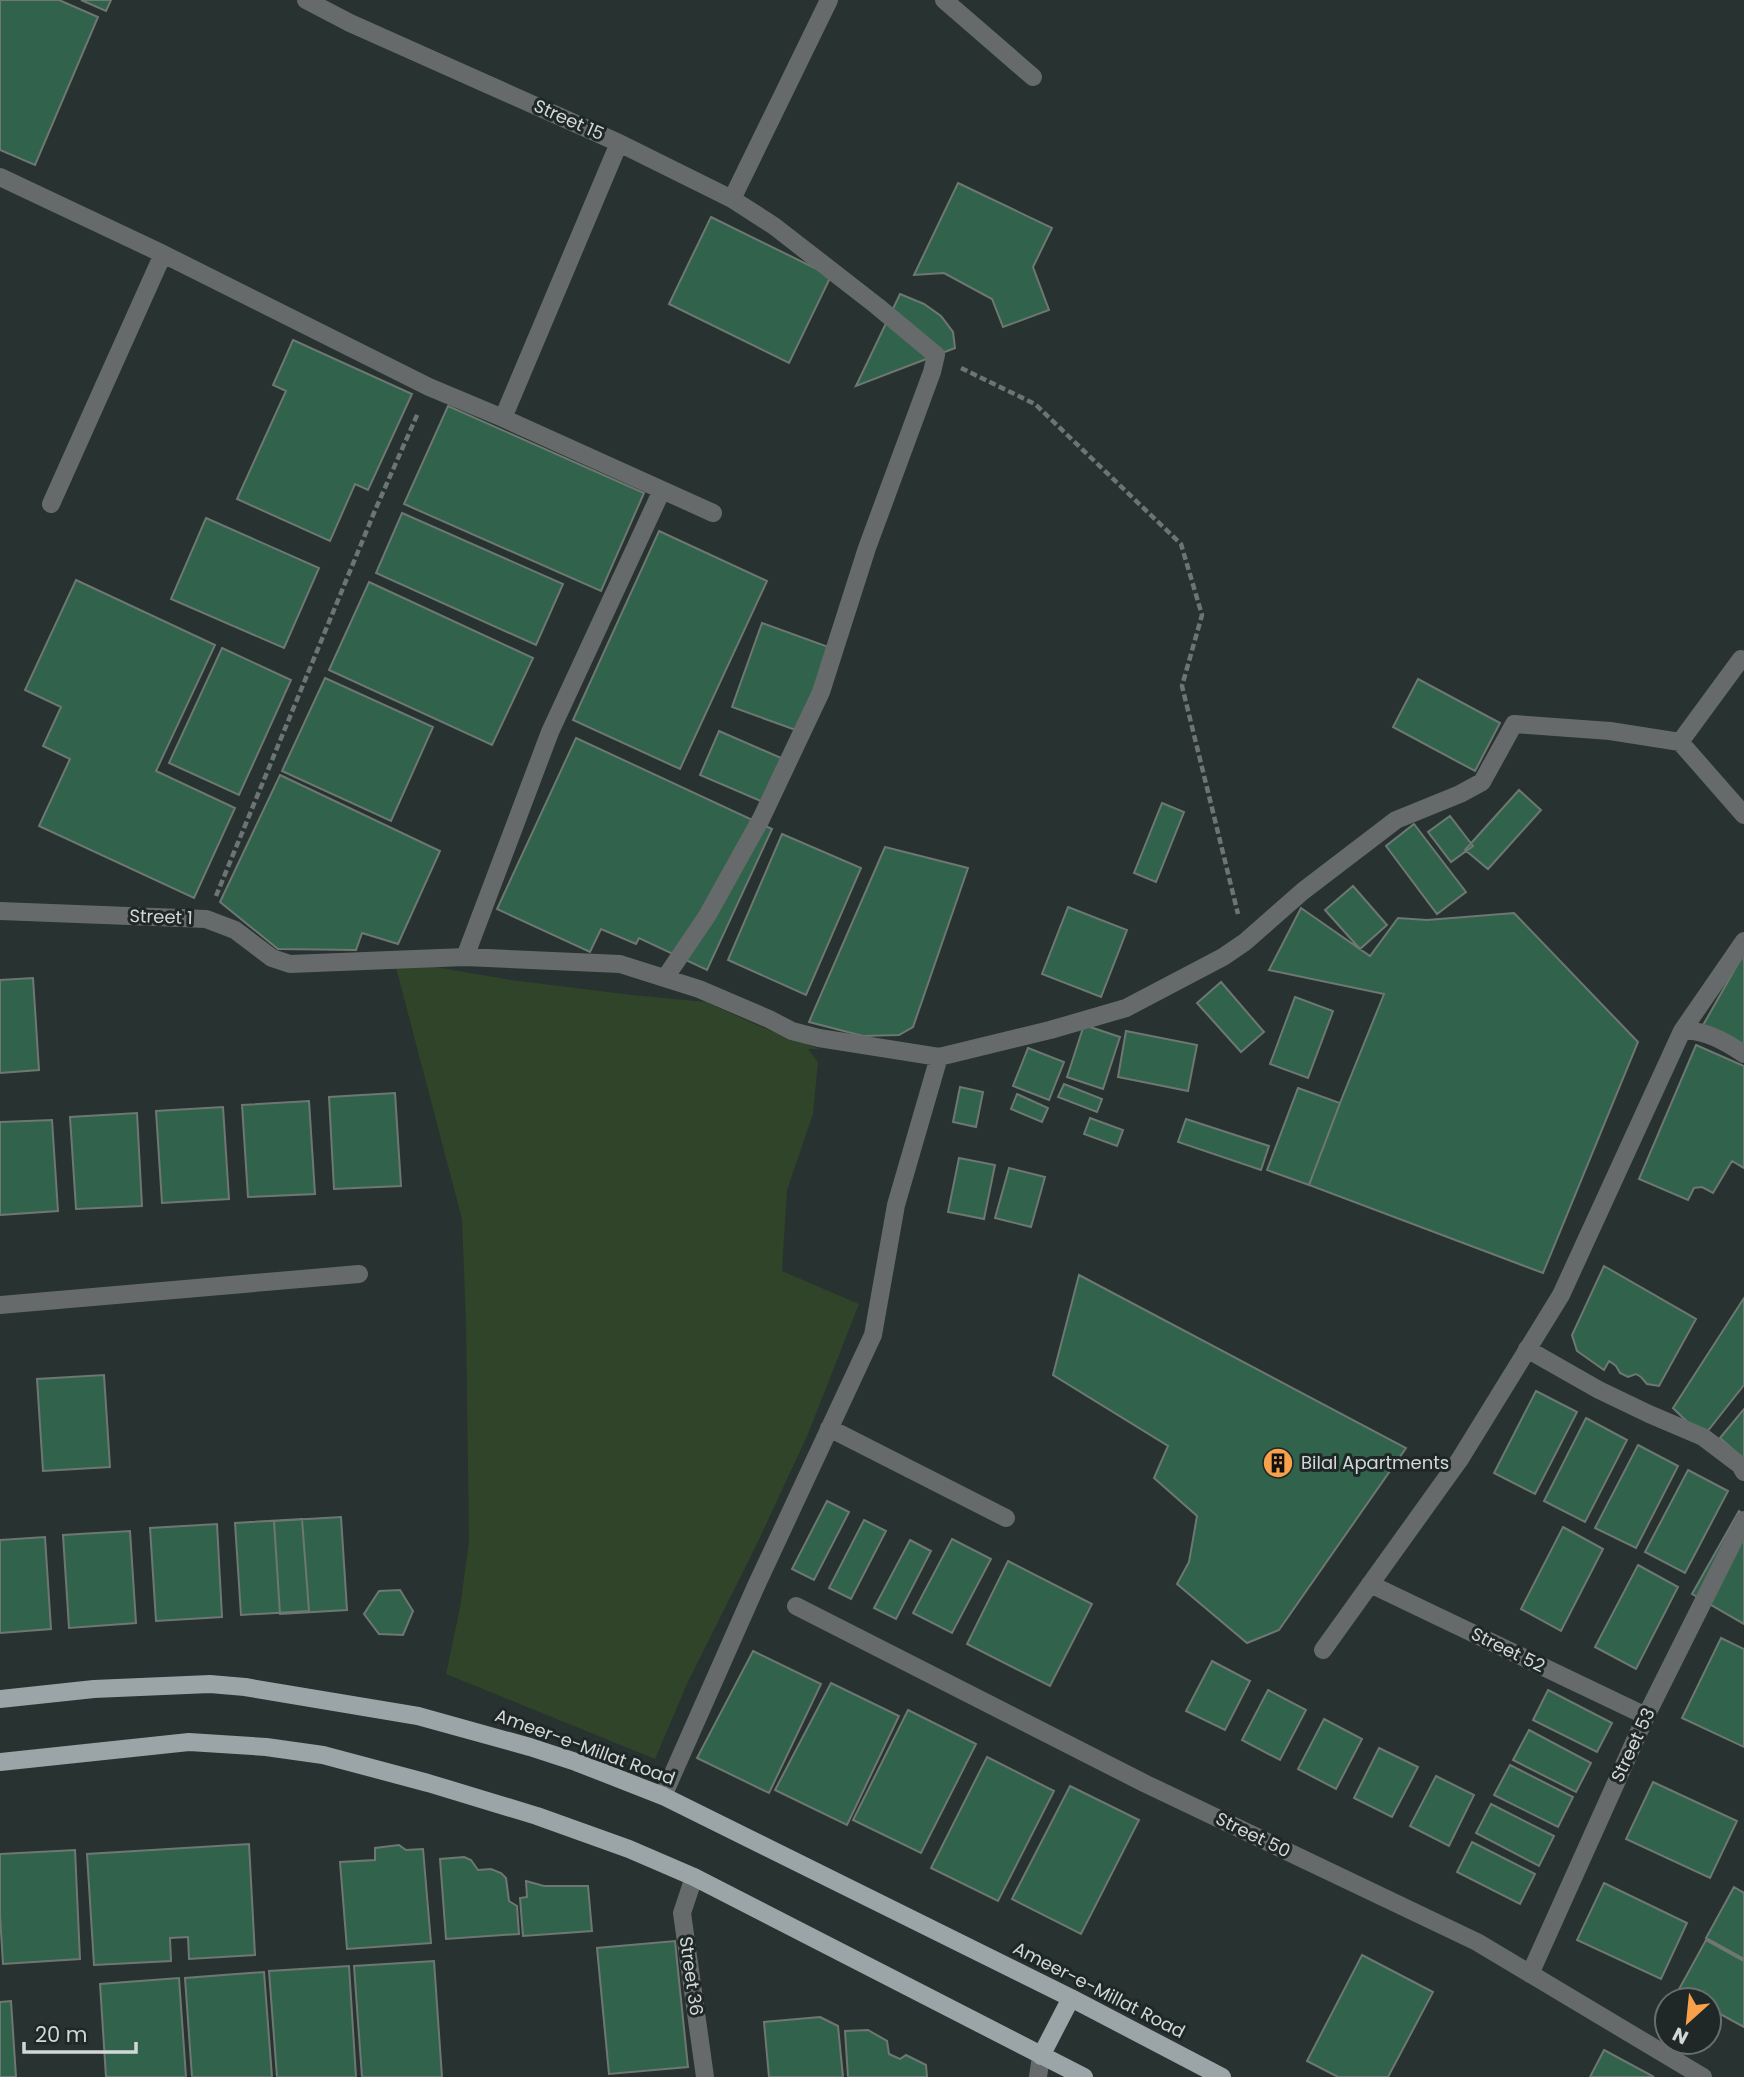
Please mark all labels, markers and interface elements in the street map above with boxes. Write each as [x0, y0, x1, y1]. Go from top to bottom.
street label: Street 15 [530, 93, 608, 146]
street label: Street 1 [129, 903, 193, 930]
building icon: Bilal Apartments [1261, 1446, 1295, 1480]
place label: Bilal Apartments [1301, 1450, 1449, 1475]
street label: Street 52 [1467, 1621, 1549, 1678]
street label: Ameer-e-Millat Road [492, 1702, 679, 1791]
street label: Street 53 [1604, 1704, 1661, 1786]
street label: Street 50 [1212, 1806, 1295, 1863]
street label: Street 36 [674, 1935, 709, 2017]
street label: Ameer-e-Millat Road [1009, 1935, 1189, 2044]
north arrow [1653, 1986, 1723, 2056]
scale bar [24, 2010, 136, 2054]
text: 20 m [35, 2020, 88, 2049]
text: N [1668, 2020, 1693, 2051]

